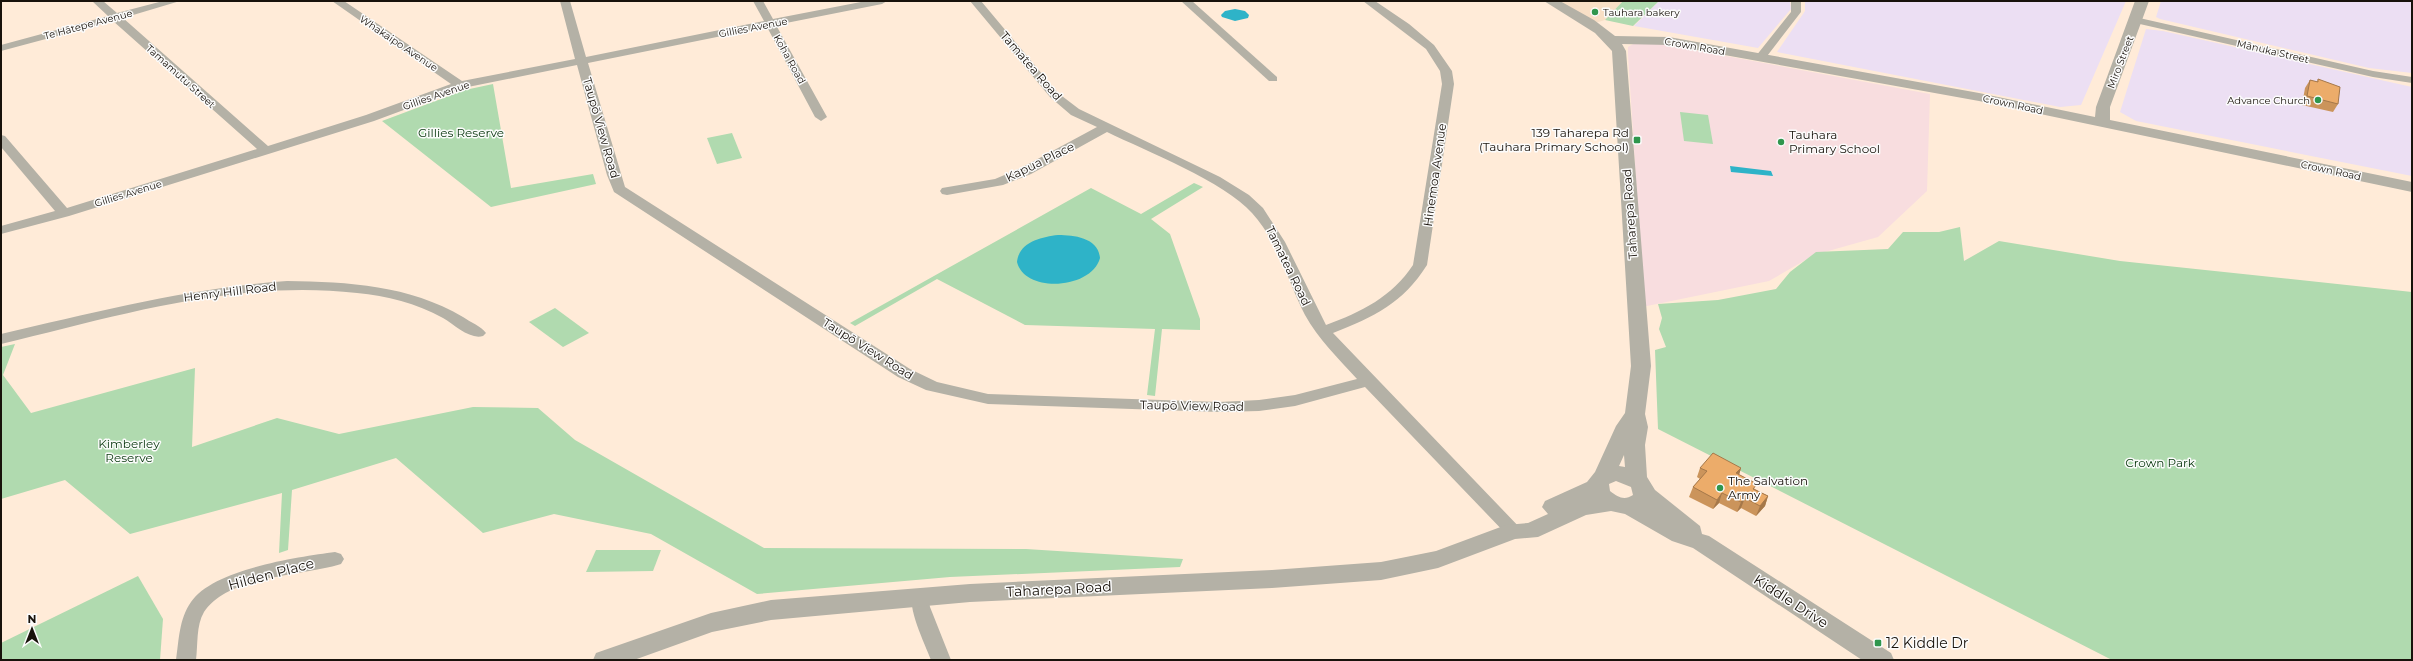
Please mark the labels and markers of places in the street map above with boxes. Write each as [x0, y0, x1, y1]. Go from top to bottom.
place label: Tauhara bakery [1603, 6, 1680, 19]
marker: Tauhara bakery [1590, 7, 1600, 17]
place label: Advance Church [2227, 94, 2310, 107]
marker: Advance Church [2313, 95, 2323, 105]
place label: 139 Taharepa Rd (Tauhara Primary School) [1479, 125, 1629, 154]
place label: Tauhara Primary School [1789, 127, 1880, 156]
marker: 139 Taharepa Rd (Tauhara Primary School) [1632, 135, 1642, 145]
marker: Tauhara Primary School [1776, 137, 1786, 147]
place label: The Salvation Army [1728, 473, 1808, 502]
marker: The Salvation Army [1715, 483, 1725, 493]
place label: 12 Kiddle Dr [1886, 634, 1969, 652]
marker: 12 Kiddle Dr [1873, 638, 1883, 648]

